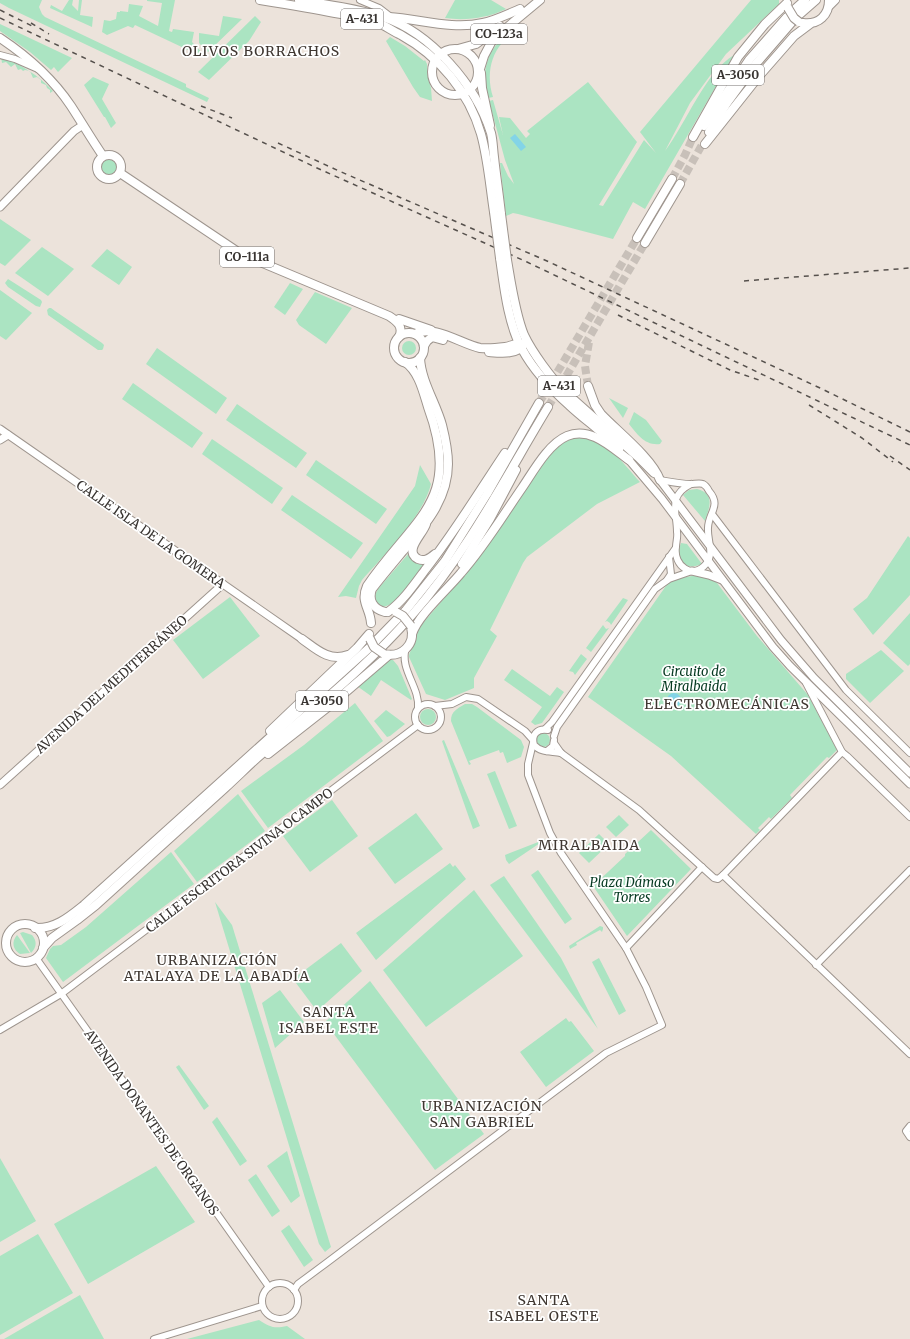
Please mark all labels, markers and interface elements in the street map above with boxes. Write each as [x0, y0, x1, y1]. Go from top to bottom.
road number: A-431 [341, 9, 383, 29]
road number: CO-123a [471, 24, 527, 44]
district label: OLIVOS BORRACHOS [182, 42, 340, 60]
road number: A-3050 [712, 65, 764, 85]
road number: CO-111a [220, 247, 274, 267]
road number: A-431 [538, 376, 580, 396]
street label: CALLE ISLA DE LA GOMERA [73, 476, 229, 593]
street label: AVENIDA DEL MEDITERRÁNEO [30, 611, 191, 758]
park label: Circuito de Miralbaida [660, 663, 727, 695]
road number: A-3050 [296, 691, 348, 711]
district label: ELECTROMECÁNICAS [644, 695, 810, 713]
street label: CALLE ESCRITORA SIVINA OCAMPO [142, 784, 336, 937]
district label: MIRALBAIDA [538, 836, 640, 854]
park label: Plaza Dámaso Torres [590, 874, 674, 906]
district label: URBANIZACIÓN ATALAYA DE LA ABADÍA [123, 951, 310, 985]
district label: SANTA ISABEL ESTE [279, 1003, 379, 1037]
street label: AVENIDA DONANTES DE ORGANOS [80, 1025, 223, 1219]
district label: URBANIZACIÓN SAN GABRIEL [421, 1097, 543, 1131]
district label: SANTA ISABEL OESTE [489, 1291, 599, 1325]

